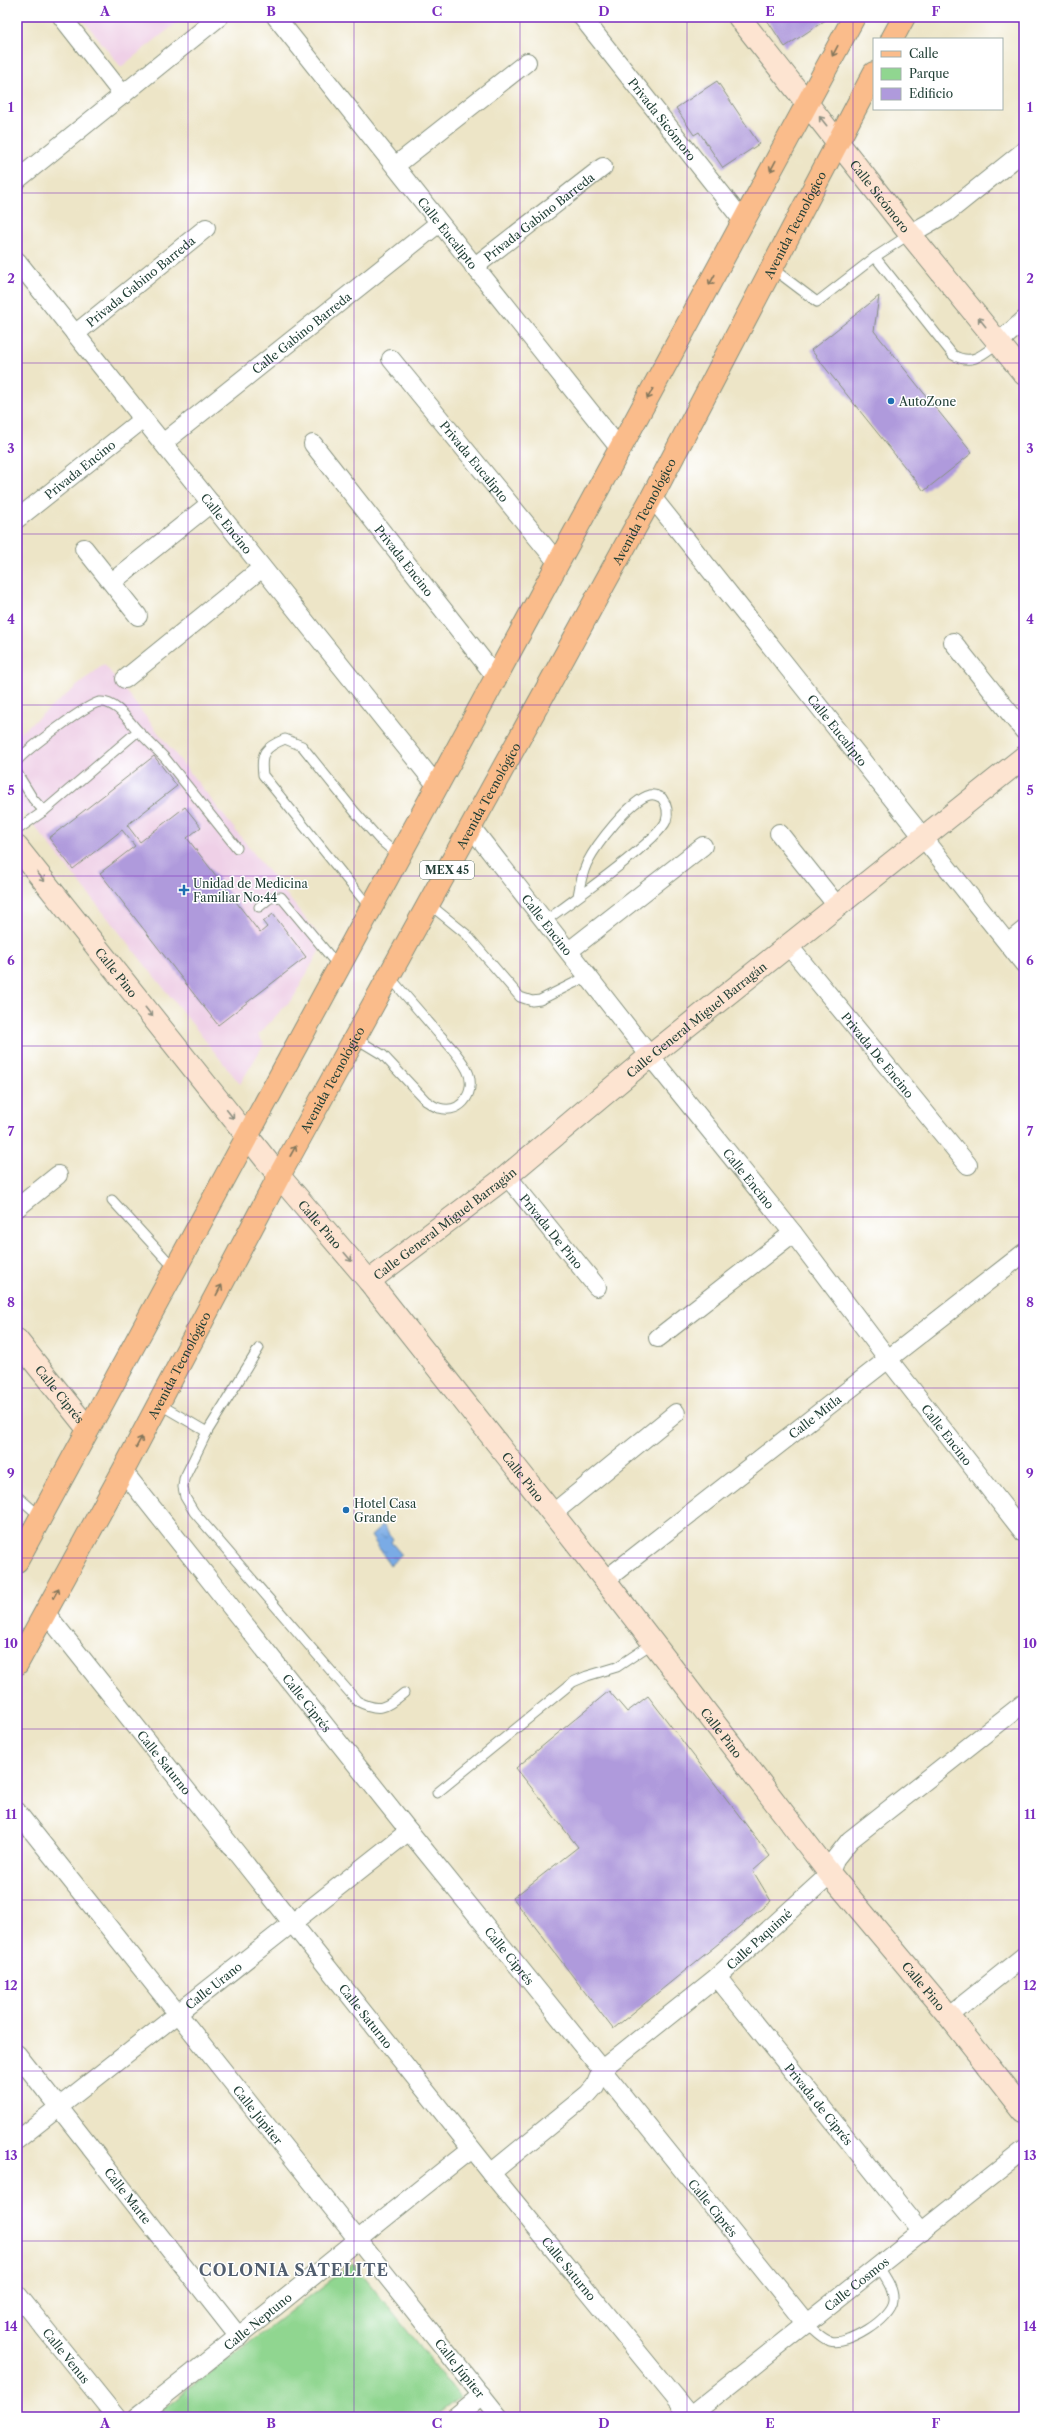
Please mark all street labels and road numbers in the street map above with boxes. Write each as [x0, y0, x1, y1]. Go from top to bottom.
street label: Privada Sicómoro [625, 75, 700, 163]
street label: Calle Sicómoro [847, 157, 913, 235]
street label: Avenida Tecnológico [760, 168, 829, 282]
street label: Privada Gabino Barreda [481, 169, 598, 264]
street label: Calle Eucalipto [415, 194, 481, 272]
street label: Privada Gabino Barreda [83, 232, 198, 330]
street label: Calle Gabino Barreda [249, 288, 355, 377]
street label: Privada Eucalipto [437, 418, 512, 505]
street label: Privada Encino [41, 437, 118, 502]
street label: Avenida Tecnológico [608, 456, 679, 568]
street label: Calle Encino [198, 490, 256, 557]
street label: Privada Encino [372, 522, 437, 599]
street label: Calle Eucalipto [805, 691, 871, 769]
street label: Avenida Tecnológico [452, 740, 523, 852]
road number: MEX 45 [420, 861, 474, 879]
street label: Calle Encino [519, 891, 576, 958]
street label: Calle Pino [92, 944, 141, 1000]
street label: Calle General Miguel Barragán [623, 958, 770, 1080]
street label: Privada De Encino [839, 1009, 917, 1101]
street label: Avenida Tecnológico [296, 1024, 367, 1136]
street label: Calle Encino [720, 1145, 778, 1212]
street label: Calle General Miguel Barragán [370, 1164, 519, 1283]
street label: Privada De Pino [517, 1191, 586, 1272]
street label: Calle Pino [295, 1197, 345, 1251]
street label: Avenida Tecnológico [144, 1309, 213, 1422]
street label: Calle Ciprés [32, 1362, 88, 1426]
street label: Calle Mitla [785, 1391, 845, 1442]
street label: Calle Encino [919, 1401, 976, 1468]
street label: Calle Pino [499, 1449, 548, 1504]
street label: Calle Ciprés [280, 1671, 335, 1735]
street label: Calle Pino [698, 1705, 746, 1761]
street label: Calle Saturno [134, 1727, 195, 1797]
street label: Calle Paquimé [723, 1905, 795, 1972]
street label: Calle Ciprés [482, 1924, 537, 1988]
street label: Calle Urano [182, 1958, 245, 2012]
street label: Calle Pino [899, 1958, 949, 2013]
street label: Calle Saturno [336, 1981, 396, 2051]
street label: Privada de Ciprés [782, 2060, 856, 2148]
street label: Calle Júpiter [230, 2082, 286, 2147]
street label: Calle Marte [101, 2165, 155, 2227]
street label: Calle Ciprés [685, 2176, 741, 2240]
street label: Calle Saturno [539, 2234, 600, 2303]
street label: Calle Cosmos [821, 2253, 892, 2314]
street label: Calle Neptuno [220, 2289, 294, 2353]
street label: Calle Venus [40, 2325, 93, 2386]
street label: Calle Júpiter [432, 2336, 488, 2401]

